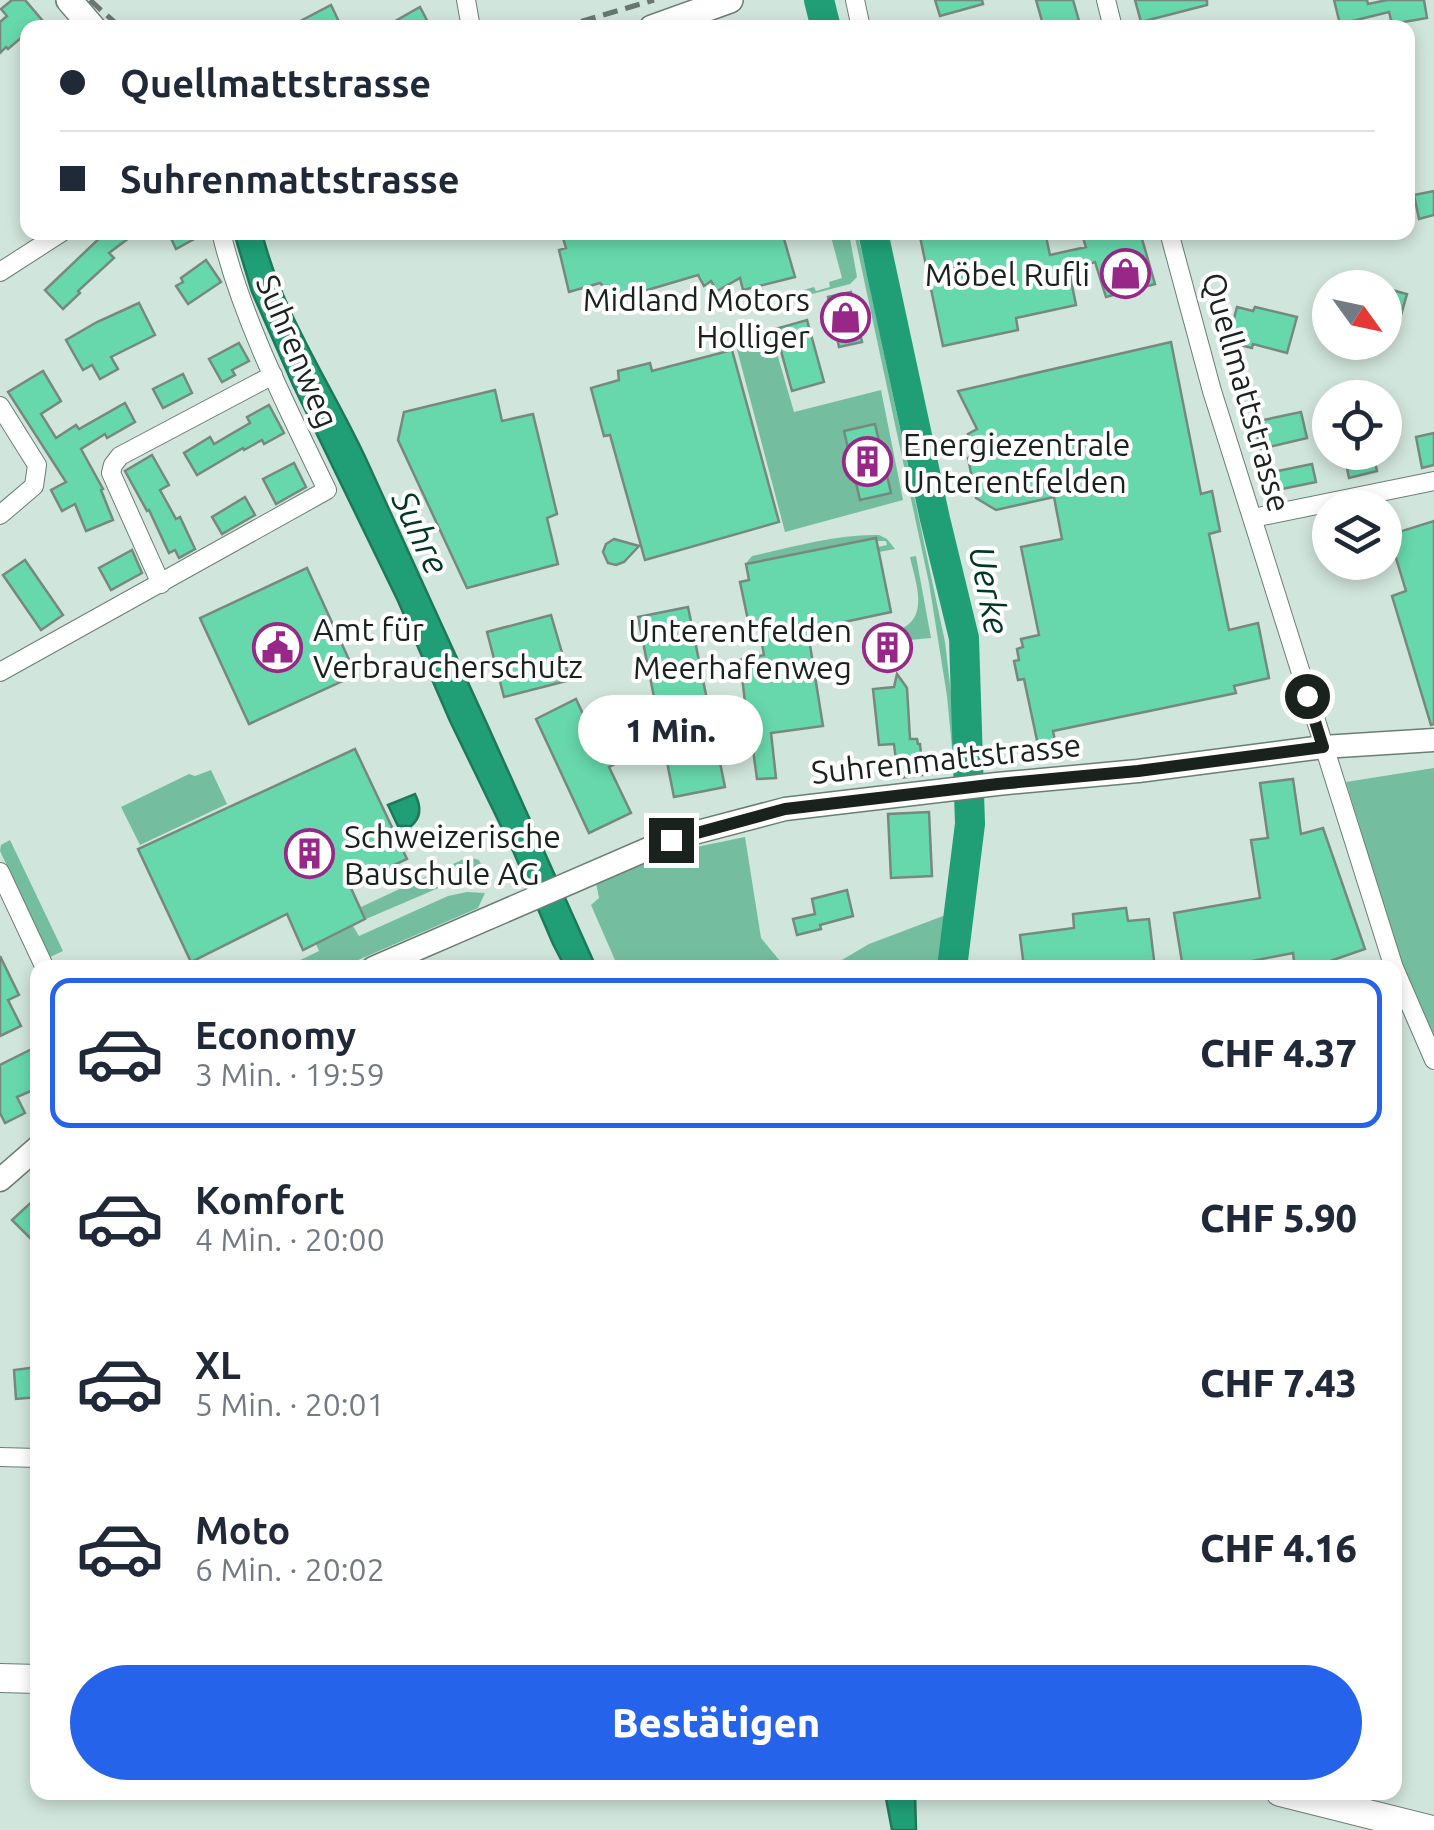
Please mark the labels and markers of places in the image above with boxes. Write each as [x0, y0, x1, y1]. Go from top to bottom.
shop icon: Möbel Rufli [1099, 248, 1151, 300]
place label: Möbel Rufli [925, 256, 1090, 292]
place label: Midland Motors Holliger [583, 281, 810, 354]
shop icon: Midland Motors Holliger [819, 291, 871, 343]
place label: Energiezentrale Unterentfelden [903, 426, 1130, 499]
building icon: Energiezentrale Unterentfelden [842, 436, 894, 488]
place label: Amt für Verbraucherschutz [313, 611, 583, 684]
place label: Unterentfelden Meerhafenweg [628, 612, 852, 685]
public building icon: Amt für Verbraucherschutz [252, 621, 304, 673]
building icon: Unterentfelden Meerhafenweg [861, 622, 913, 674]
place label: Schweizerische Bauschule AG [344, 818, 561, 891]
building icon: Schweizerische Bauschule AG [283, 828, 335, 880]

